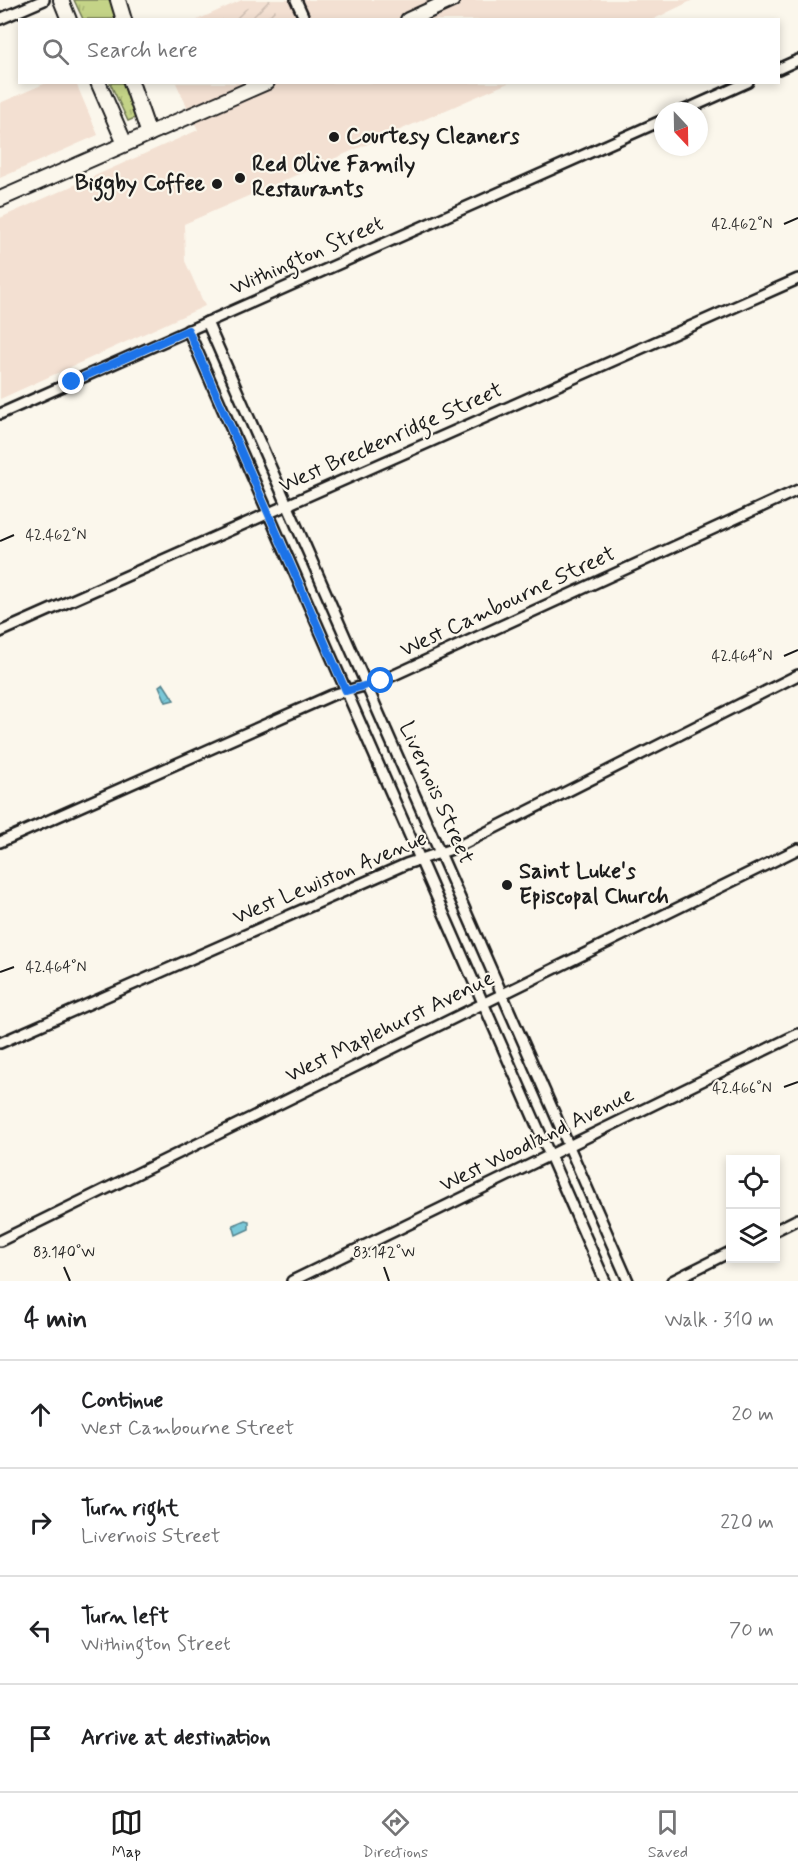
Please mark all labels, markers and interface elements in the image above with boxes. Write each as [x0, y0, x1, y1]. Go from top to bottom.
search box [18, 18, 780, 84]
icon: search [39, 35, 72, 68]
text: Search here [87, 37, 198, 65]
north arrow [654, 102, 708, 156]
place label: Courtesy Cleaners [346, 123, 520, 151]
marker: Courtesy Cleaners [327, 130, 341, 144]
place label: Red Olive Family Restaurants [252, 151, 415, 204]
place label: Biggby Coffee [75, 170, 206, 202]
marker: Red Olive Family Restaurants [233, 171, 247, 185]
marker: Biggby Coffee [210, 177, 224, 191]
street label: Withington Street [226, 210, 389, 305]
text: 42.462°N [711, 215, 773, 235]
route end [58, 368, 84, 394]
street label: West Breckenridge Street [275, 376, 509, 503]
text: 42.462°N [25, 526, 87, 546]
street label: West Cambourne Street [396, 540, 620, 664]
text: 42.464°N [711, 647, 773, 667]
route start [367, 667, 393, 693]
street label: Livernois Street [392, 717, 480, 869]
street label: West Lewiston Avenue [229, 824, 431, 932]
place label: Saint Luke's Episcopal Church [519, 858, 669, 911]
marker: Saint Luke's Episcopal Church [500, 878, 514, 892]
text: 42.464°N [25, 958, 87, 978]
street label: West Maplehurst Avenue [281, 964, 499, 1090]
text: 42.466°N [712, 1079, 772, 1099]
street label: West Woodland Avenue [435, 1081, 639, 1199]
map controls [726, 1155, 780, 1263]
button: locate [726, 1155, 780, 1209]
button: layers [726, 1209, 780, 1263]
text: 83.140°W [33, 1243, 95, 1263]
text: 83.142°W [353, 1243, 415, 1263]
text: 4 min [24, 1303, 87, 1337]
text: Walk · 310 m [664, 1307, 774, 1334]
text: Continue [81, 1387, 163, 1415]
icon: ahead [24, 1398, 57, 1431]
text: 20 m [731, 1401, 774, 1428]
text: West Cambourne Street [81, 1415, 294, 1442]
text: Turn right [81, 1495, 179, 1523]
icon: right [24, 1506, 57, 1539]
text: 220 m [720, 1509, 774, 1536]
text: Livernois Street [81, 1523, 220, 1550]
text: Turn left [81, 1603, 169, 1631]
icon: left [24, 1614, 57, 1647]
text: 70 m [729, 1617, 774, 1644]
text: Withington Street [81, 1631, 231, 1658]
icon: arrive [24, 1722, 57, 1755]
text: Arrive at destination [81, 1724, 271, 1752]
tab: Map [110, 1806, 143, 1863]
tab: Directions [362, 1806, 428, 1863]
tab: Saved [648, 1806, 688, 1863]

